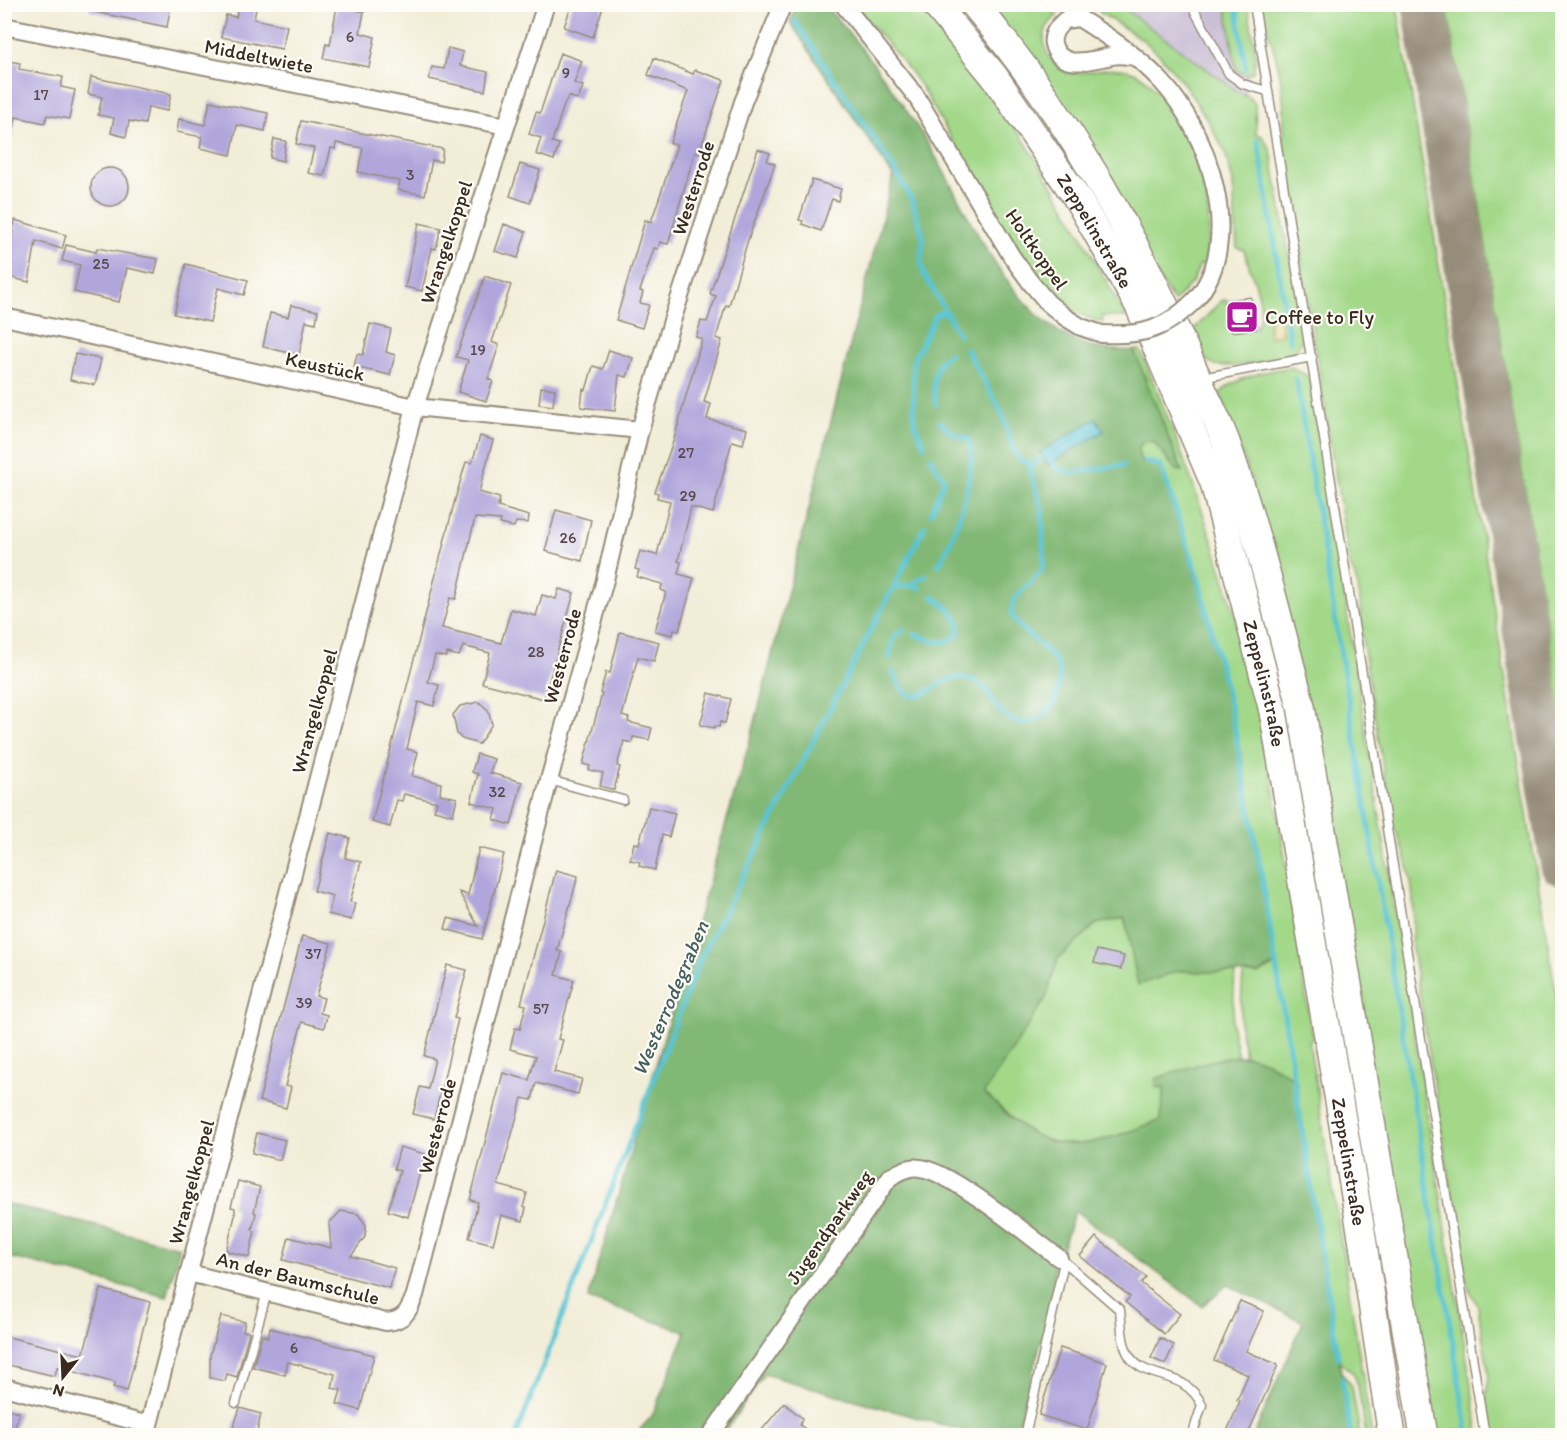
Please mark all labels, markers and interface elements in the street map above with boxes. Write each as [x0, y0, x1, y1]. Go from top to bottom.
house number: 6 [346, 27, 354, 46]
street label: Middeltwiete [202, 34, 316, 78]
house number: 9 [562, 63, 570, 82]
house number: 17 [33, 85, 49, 104]
street label: Westerrode [666, 138, 720, 238]
house number: 3 [406, 165, 415, 184]
street label: Zeppelinstraße [1052, 169, 1138, 293]
street label: Wrangelkoppel [415, 177, 477, 307]
street label: Holtkoppel [1000, 204, 1074, 294]
house number: 25 [93, 254, 109, 273]
cafe icon: Coffee to Fly [1224, 299, 1260, 335]
place label: Coffee to Fly [1265, 305, 1374, 329]
house number: 19 [470, 340, 486, 359]
street label: Keustück [283, 346, 367, 386]
house number: 27 [678, 443, 694, 462]
house number: 29 [680, 486, 696, 505]
house number: 26 [560, 528, 576, 547]
street label: Westerrode [538, 606, 586, 706]
street label: Zeppelinstraße [1238, 617, 1291, 748]
house number: 28 [527, 642, 545, 661]
street label: Wrangelkoppel [286, 646, 342, 776]
house number: 32 [488, 782, 506, 801]
water label: Westerrodegraben [626, 916, 714, 1079]
house number: 37 [305, 944, 321, 963]
house number: 39 [295, 993, 313, 1012]
house number: 57 [533, 999, 549, 1018]
street label: Westerrode [413, 1076, 461, 1176]
street label: Zeppelinstraße [1327, 1096, 1372, 1228]
street label: Wrangelkoppel [163, 1117, 219, 1247]
street label: Jugendparkweg [781, 1164, 878, 1289]
street label: An der Baumschule [214, 1246, 382, 1310]
house number: 6 [290, 1338, 298, 1357]
north arrow [33, 1347, 93, 1407]
text: N [50, 1380, 67, 1401]

